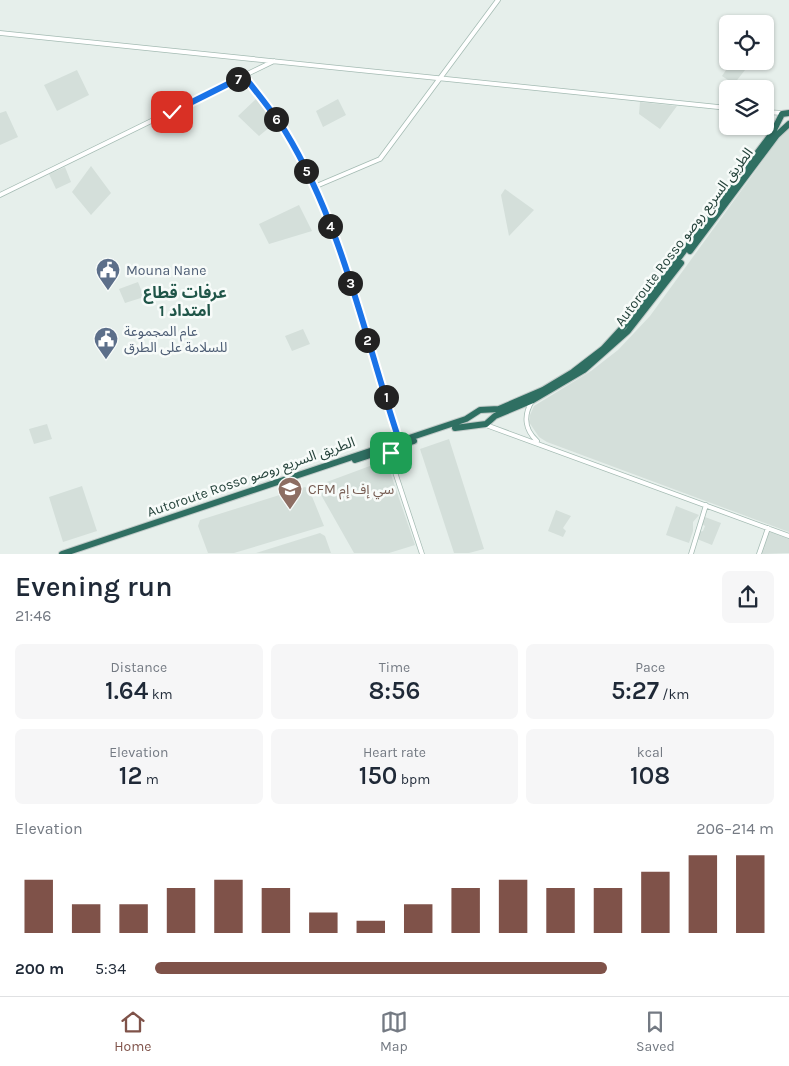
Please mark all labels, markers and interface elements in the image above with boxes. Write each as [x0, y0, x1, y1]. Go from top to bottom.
map controls [719, 15, 774, 135]
button: locate [719, 15, 774, 70]
pin: 7 [226, 66, 250, 92]
text: 7 [235, 71, 242, 88]
button: layers [719, 80, 774, 135]
pin [151, 91, 193, 133]
icon: check [158, 98, 186, 126]
pin: 6 [264, 106, 288, 132]
text: 6 [272, 111, 281, 128]
street label: Autoroute Rosso الطريق السريع روصو [611, 145, 758, 331]
pin: 5 [294, 158, 318, 184]
text: 5 [302, 163, 311, 180]
pin: 4 [318, 214, 342, 238]
text: 4 [326, 218, 335, 235]
public building icon: Mouna Nane [95, 257, 121, 291]
place label: Mouna Nane [126, 262, 206, 279]
pin: 3 [338, 270, 362, 296]
text: 3 [346, 275, 355, 292]
district label: عرفات قطاع 1 امتداد [143, 283, 227, 320]
place label: عام المجموعة للسلامة على الطرق [124, 323, 227, 356]
public building icon: عام المجموعة للسلامة على الطرق [93, 326, 119, 360]
pin: 2 [354, 328, 380, 352]
text: 2 [363, 332, 372, 349]
pin: 1 [374, 384, 398, 410]
text: 1 [384, 389, 389, 406]
pin [370, 432, 412, 474]
street label: Autoroute Rosso الطريق السريع روصو [145, 433, 358, 523]
icon: arrive [377, 439, 405, 467]
school or university icon: CFM سي إف إم [277, 476, 303, 510]
place label: CFM سي إف إم [308, 481, 394, 500]
text: Evening run [15, 570, 172, 603]
button: share [722, 571, 774, 623]
text: 21:46 [15, 606, 51, 625]
text: Distance [111, 659, 167, 676]
text: Time [379, 659, 410, 676]
text: Pace [635, 659, 665, 676]
text: 1.64 [105, 676, 148, 705]
text: 8:56 [369, 676, 420, 705]
text: 5:27 [611, 676, 659, 705]
text: km [148, 686, 173, 703]
text: /km [659, 686, 689, 703]
text: Elevation [109, 744, 168, 761]
text: Heart rate [363, 744, 426, 761]
text: kcal [637, 744, 664, 761]
text: 12 [119, 761, 142, 790]
text: 150 [359, 761, 397, 790]
text: 108 [630, 761, 670, 790]
text: m [142, 771, 159, 788]
text: bpm [397, 771, 430, 788]
text: Elevation [15, 819, 83, 838]
text: 206–214 m [696, 819, 774, 838]
text: 200 m [15, 959, 64, 978]
text: 5:34 [95, 959, 126, 978]
tab: Home [114, 1008, 151, 1055]
tab: Map [380, 1008, 408, 1055]
tab: Saved [636, 1008, 675, 1055]

